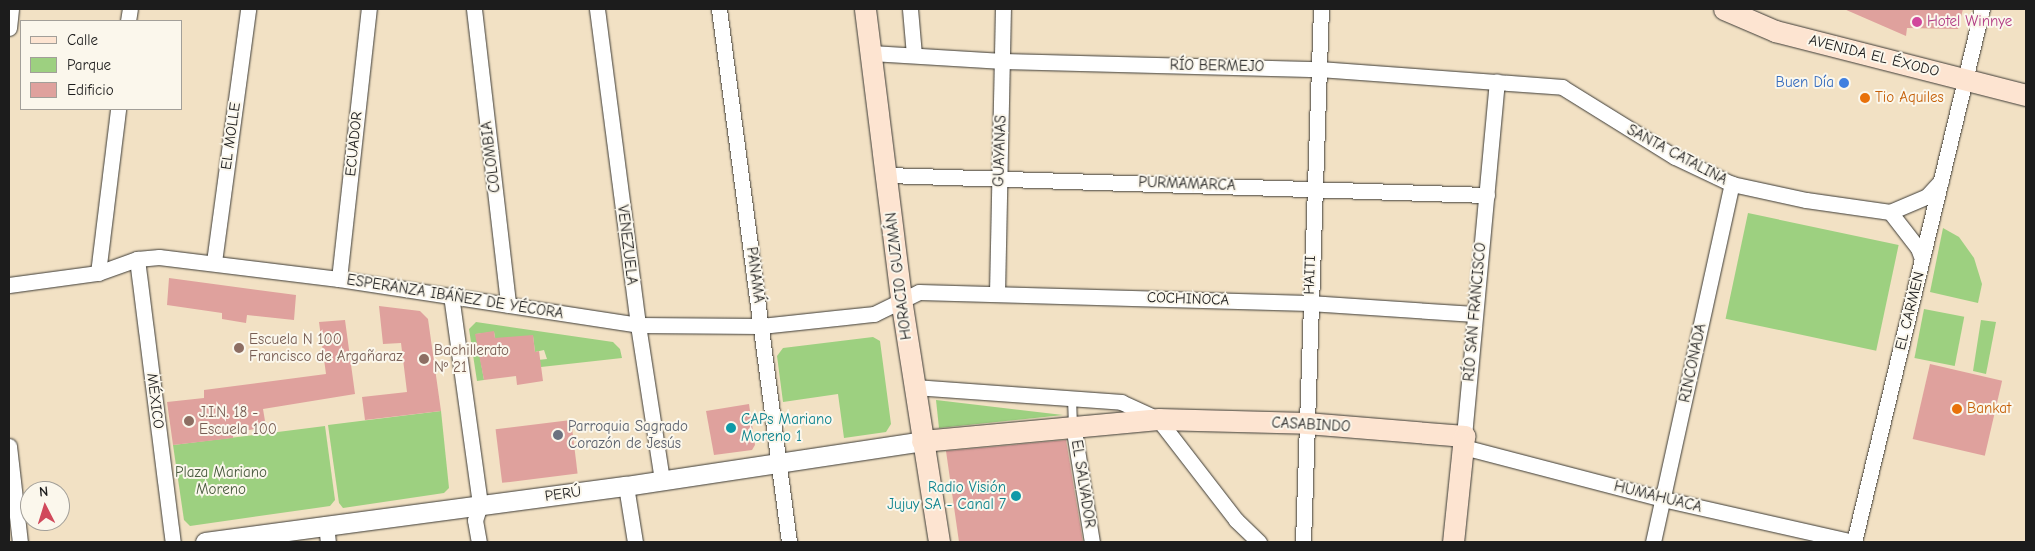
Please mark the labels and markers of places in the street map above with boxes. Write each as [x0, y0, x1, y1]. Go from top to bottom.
place label: Hotel Winnye [1927, 13, 2012, 31]
marker: Hotel Winnye [1911, 16, 1923, 28]
place label: Buen Día [1776, 74, 1834, 92]
marker: Buen Día [1838, 77, 1850, 89]
place label: Tio Aquiles [1875, 89, 1944, 107]
marker: Tio Aquiles [1859, 92, 1871, 104]
place label: Escuela N 100 Francisco de Argañaraz [249, 330, 403, 365]
place label: Bachillerato Nº 21 [434, 341, 509, 376]
marker: Escuela N 100 Francisco de Argañaraz [233, 342, 245, 354]
marker: Bachillerato Nº 21 [418, 353, 430, 365]
place label: Bankat [1967, 400, 2011, 418]
place label: J.I.N. 18 - Escuela 100 [199, 403, 277, 438]
marker: Bankat [1951, 403, 1963, 415]
place label: CAPs Mariano Moreno 1 [741, 410, 832, 445]
marker: J.I.N. 18 - Escuela 100 [183, 415, 195, 427]
place label: Parroquia Sagrado Corazón de Jesús [568, 417, 688, 452]
marker: CAPs Mariano Moreno 1 [725, 422, 737, 434]
marker: Parroquia Sagrado Corazón de Jesús [552, 429, 564, 441]
place label: Radio Visión Jujuy SA - Canal 7 [887, 478, 1006, 513]
marker: Radio Visión Jujuy SA - Canal 7 [1010, 490, 1022, 502]

